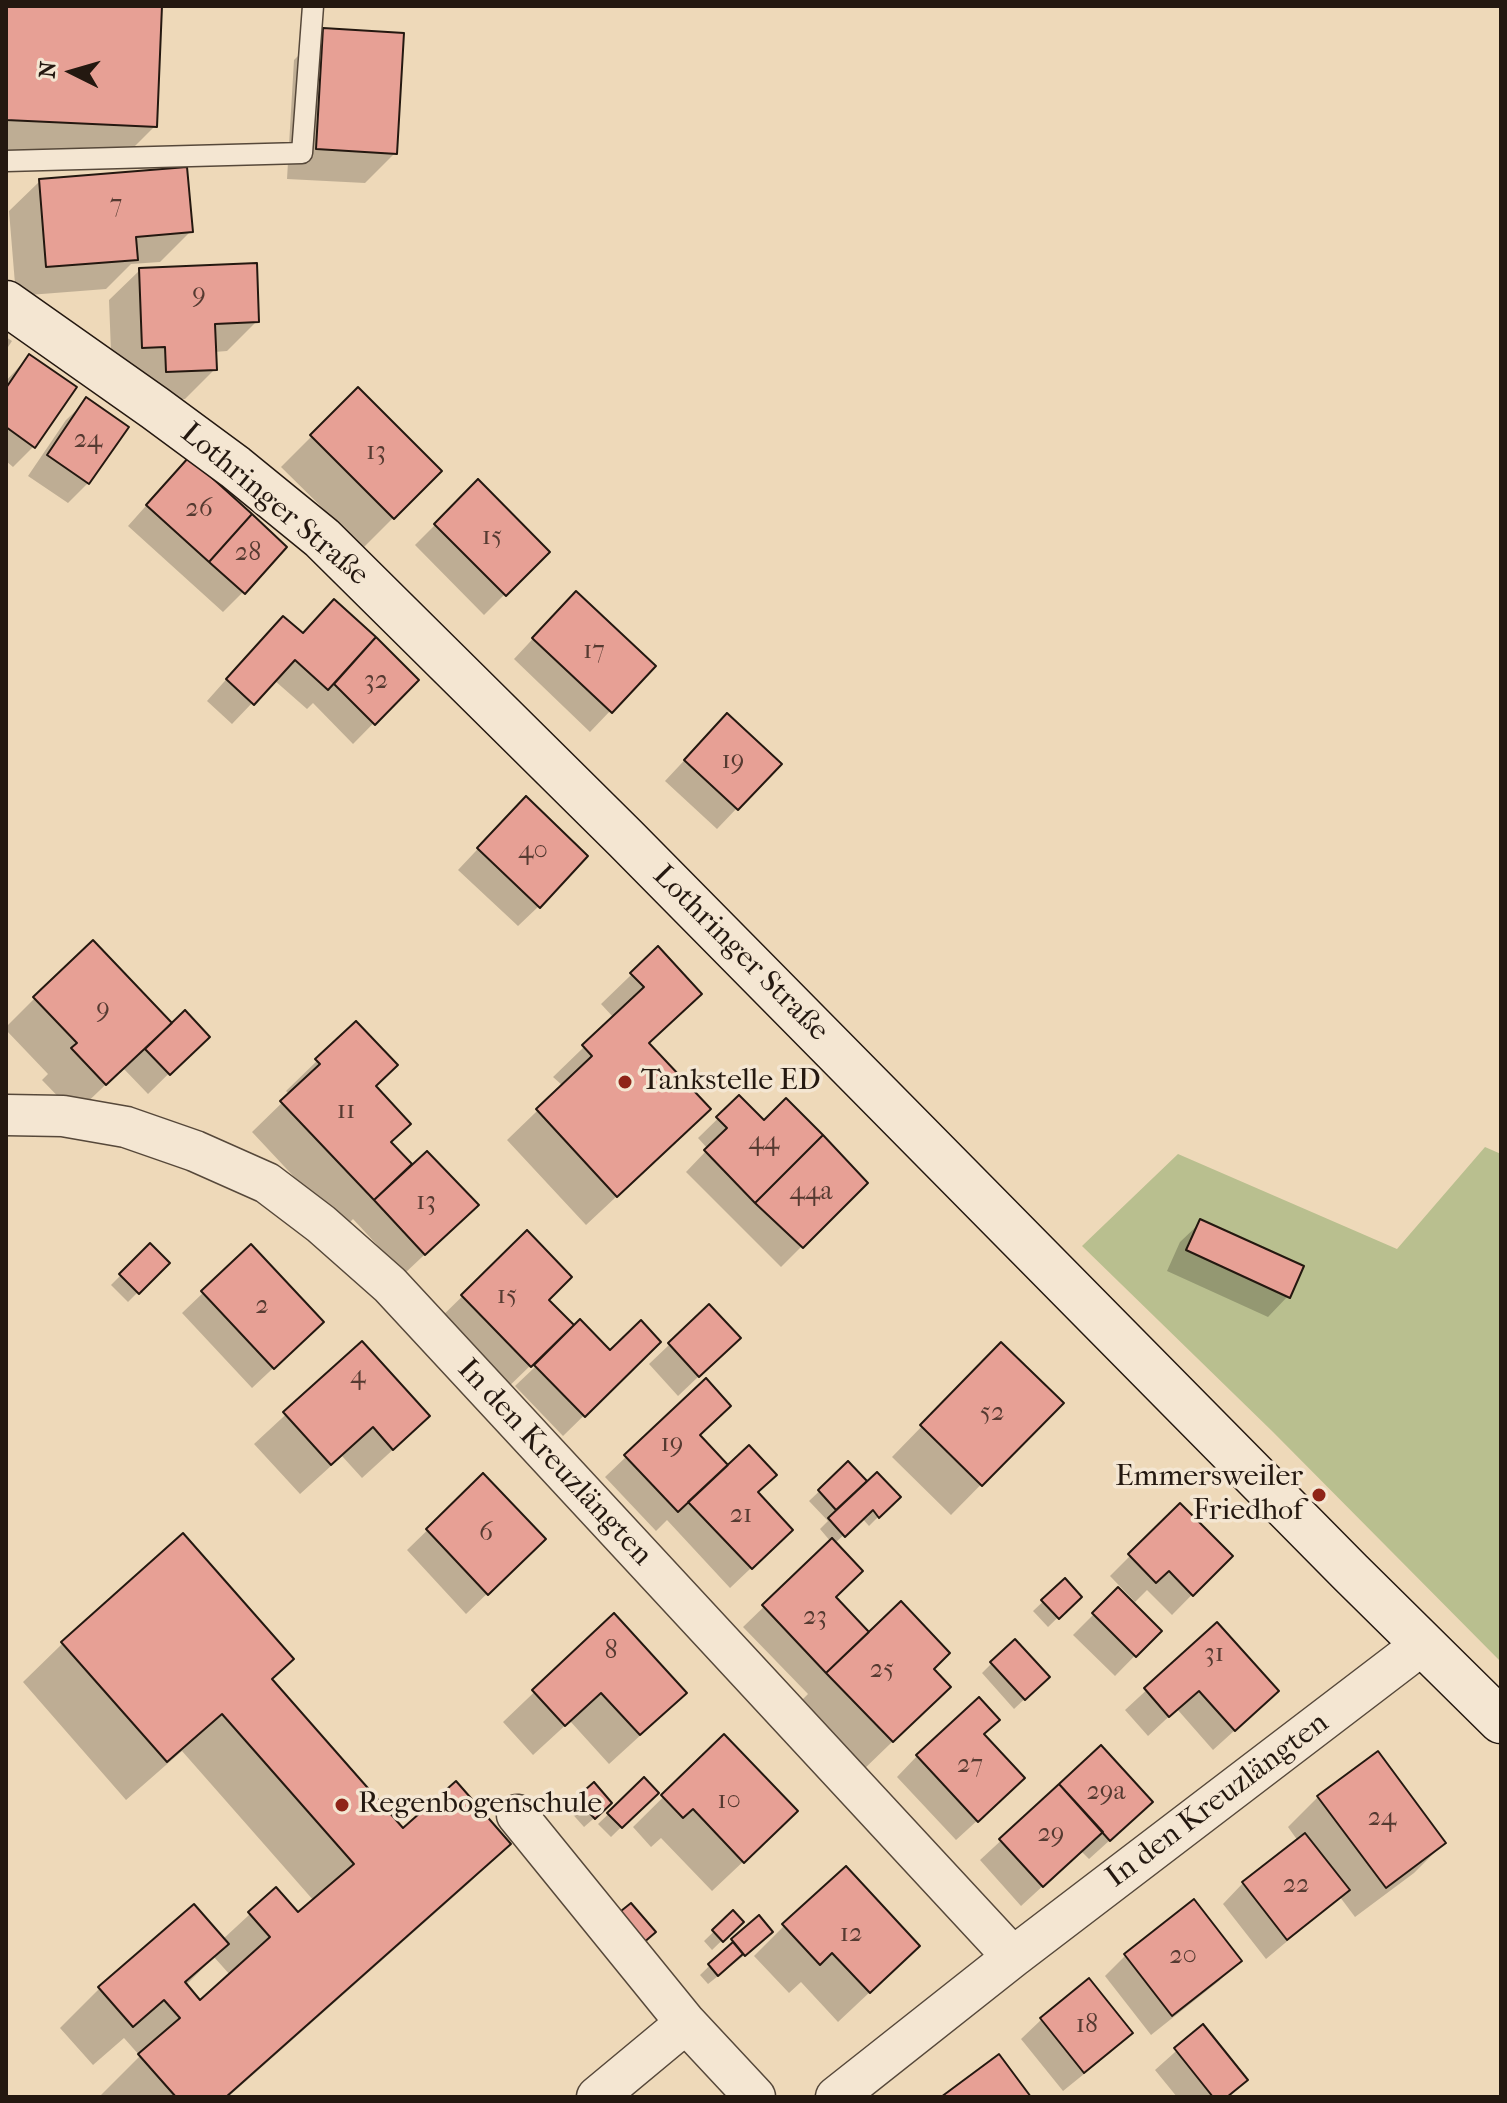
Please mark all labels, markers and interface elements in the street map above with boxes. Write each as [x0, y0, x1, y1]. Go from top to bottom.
north arrow [32, 32, 112, 112]
text: N [34, 60, 62, 79]
house number: 7 [110, 190, 122, 222]
house number: 9 [192, 279, 206, 311]
street label: Lothringer Straße [173, 416, 375, 594]
house number: 24 [74, 425, 102, 457]
house number: 13 [366, 437, 386, 469]
house number: 26 [185, 494, 213, 526]
house number: 15 [482, 522, 502, 554]
house number: 28 [235, 538, 261, 570]
house number: 17 [583, 636, 605, 668]
house number: 32 [364, 666, 388, 698]
house number: 19 [722, 746, 744, 778]
house number: 40 [518, 836, 548, 868]
street label: Lothringer Straße [645, 859, 835, 1049]
house number: 9 [96, 994, 110, 1026]
place label: Tankstelle ED [641, 1064, 821, 1100]
marker: Tankstelle ED [616, 1073, 634, 1091]
house number: 11 [337, 1096, 355, 1128]
house number: 44 [749, 1127, 779, 1159]
house number: 44a [790, 1177, 832, 1209]
house number: 13 [416, 1187, 436, 1219]
house number: 15 [497, 1281, 517, 1313]
house number: 2 [255, 1291, 269, 1323]
street label: In den Kreuzlängten [449, 1352, 659, 1574]
house number: 4 [350, 1361, 366, 1393]
house number: 52 [980, 1398, 1004, 1430]
house number: 19 [661, 1429, 683, 1461]
place label: Emmersweiler Friedhof [1115, 1460, 1303, 1530]
marker: Emmersweiler Friedhof [1310, 1486, 1328, 1504]
house number: 21 [730, 1500, 752, 1532]
house number: 6 [479, 1518, 493, 1550]
house number: 23 [803, 1602, 827, 1634]
house number: 8 [604, 1636, 618, 1668]
house number: 31 [1204, 1639, 1224, 1671]
house number: 25 [870, 1655, 894, 1687]
street label: In den Kreuzlängten [1100, 1706, 1336, 1896]
house number: 27 [957, 1750, 983, 1782]
house number: 29a [1086, 1777, 1126, 1809]
house number: 10 [717, 1786, 741, 1818]
place label: Regenbogenschule [358, 1787, 602, 1823]
marker: Regenbogenschule [333, 1796, 351, 1814]
house number: 24 [1368, 1803, 1396, 1835]
house number: 29 [1037, 1819, 1065, 1851]
house number: 22 [1283, 1870, 1309, 1902]
house number: 12 [840, 1919, 862, 1951]
house number: 20 [1169, 1941, 1197, 1973]
house number: 18 [1076, 2010, 1098, 2042]

